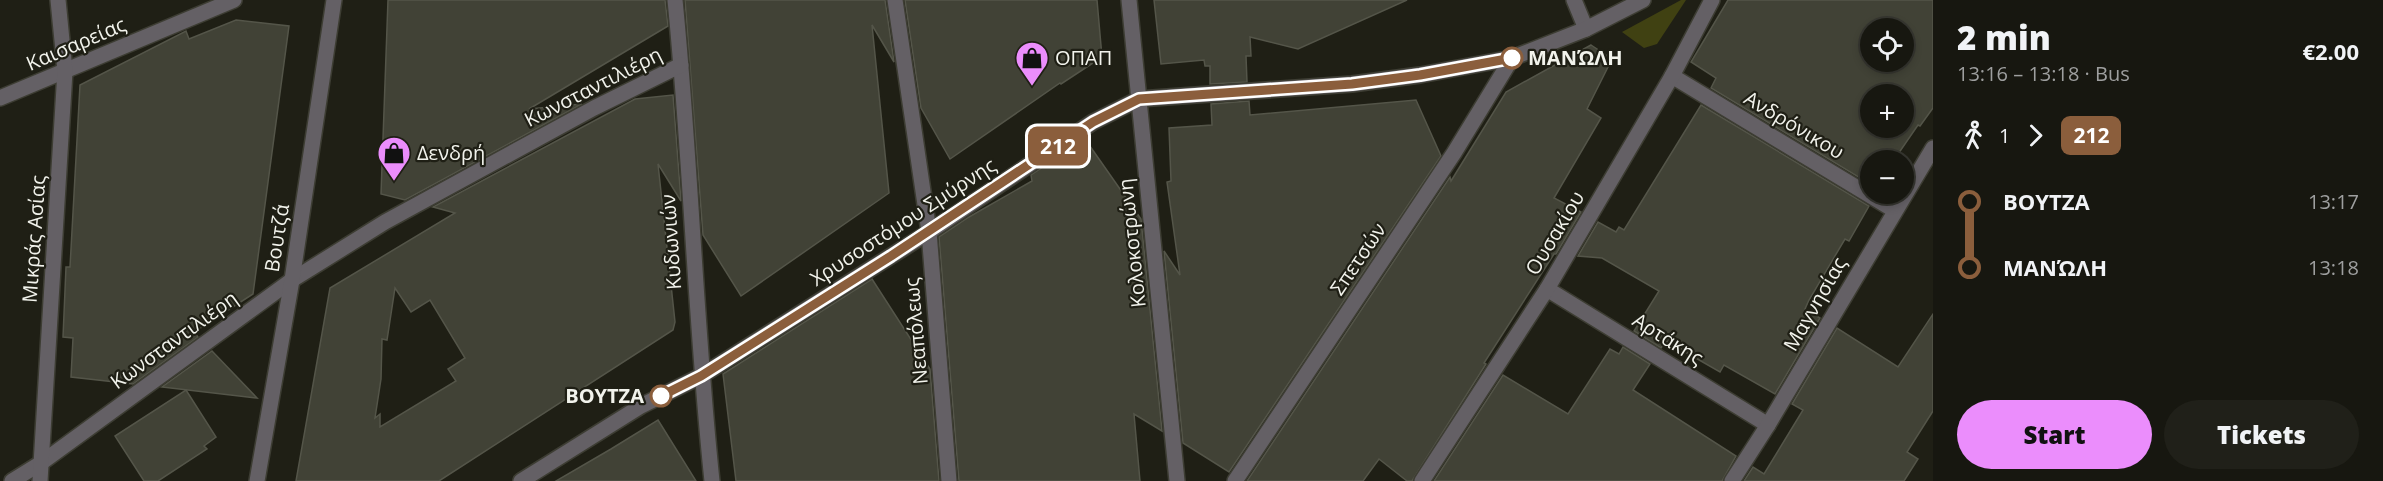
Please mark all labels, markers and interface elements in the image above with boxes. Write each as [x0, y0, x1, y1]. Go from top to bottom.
street label: Καισαρείας [22, 10, 130, 77]
text: 2 min [1957, 15, 2051, 60]
map controls [1860, 18, 1914, 204]
button: locate [1860, 18, 1914, 72]
text: €2.00 [2302, 36, 2359, 66]
street label: Κωνσταντιλιέρη [519, 40, 666, 133]
shop icon: ΟΠΑΠ [1014, 40, 1050, 87]
place label: ΟΠΑΠ [1055, 44, 1112, 71]
place label: ΜΑΝΏΛΗ [1528, 44, 1623, 71]
marker: ΜΑΝΏΛΗ [1501, 47, 1523, 69]
text: 13:16 – 13:18 · Bus [1957, 60, 2130, 87]
street label: Ανδρόνικου [1739, 84, 1849, 165]
button: + [1860, 84, 1914, 138]
icon: walk [1957, 119, 1990, 152]
icon: forward [2019, 119, 2052, 152]
text: 212 [2073, 121, 2109, 149]
text: 1 [1999, 122, 2010, 149]
line badge: 212 [1024, 126, 1092, 166]
text: 212 [1040, 132, 1076, 160]
shop icon: Δενδρή [376, 135, 412, 182]
place label: Δενδρή [417, 139, 485, 166]
button: − [1860, 150, 1914, 204]
street label: Χρυσοστόμου Σμύρνης [805, 151, 1001, 292]
street label: Μικράς Ασίας [16, 174, 51, 304]
street label: Κολοκοτρώνη [1111, 177, 1152, 309]
street label: Ουσακίου [1519, 186, 1590, 280]
text: ΒΟΥΤΖΑ [2003, 186, 2090, 216]
text: 13:17 [2308, 188, 2359, 215]
street label: Κυδωνιών [654, 193, 687, 291]
street label: Βουτζά [258, 202, 295, 274]
street label: Σπετσών [1323, 217, 1392, 300]
street label: Μαγνησίας [1777, 251, 1853, 356]
text: ΜΑΝΏΛΗ [2003, 252, 2107, 282]
text: 13:18 [2308, 254, 2359, 281]
street label: Νεαπόλεως [897, 276, 934, 386]
street label: Κωνσταντιλιέρη [105, 284, 243, 395]
street label: Αρτάκης [1628, 306, 1709, 371]
place label: ΒΟΥΤΖΑ [565, 382, 644, 409]
marker: ΒΟΥΤΖΑ [650, 385, 672, 407]
button: Start [1957, 400, 2152, 469]
button: Tickets [2164, 400, 2359, 469]

